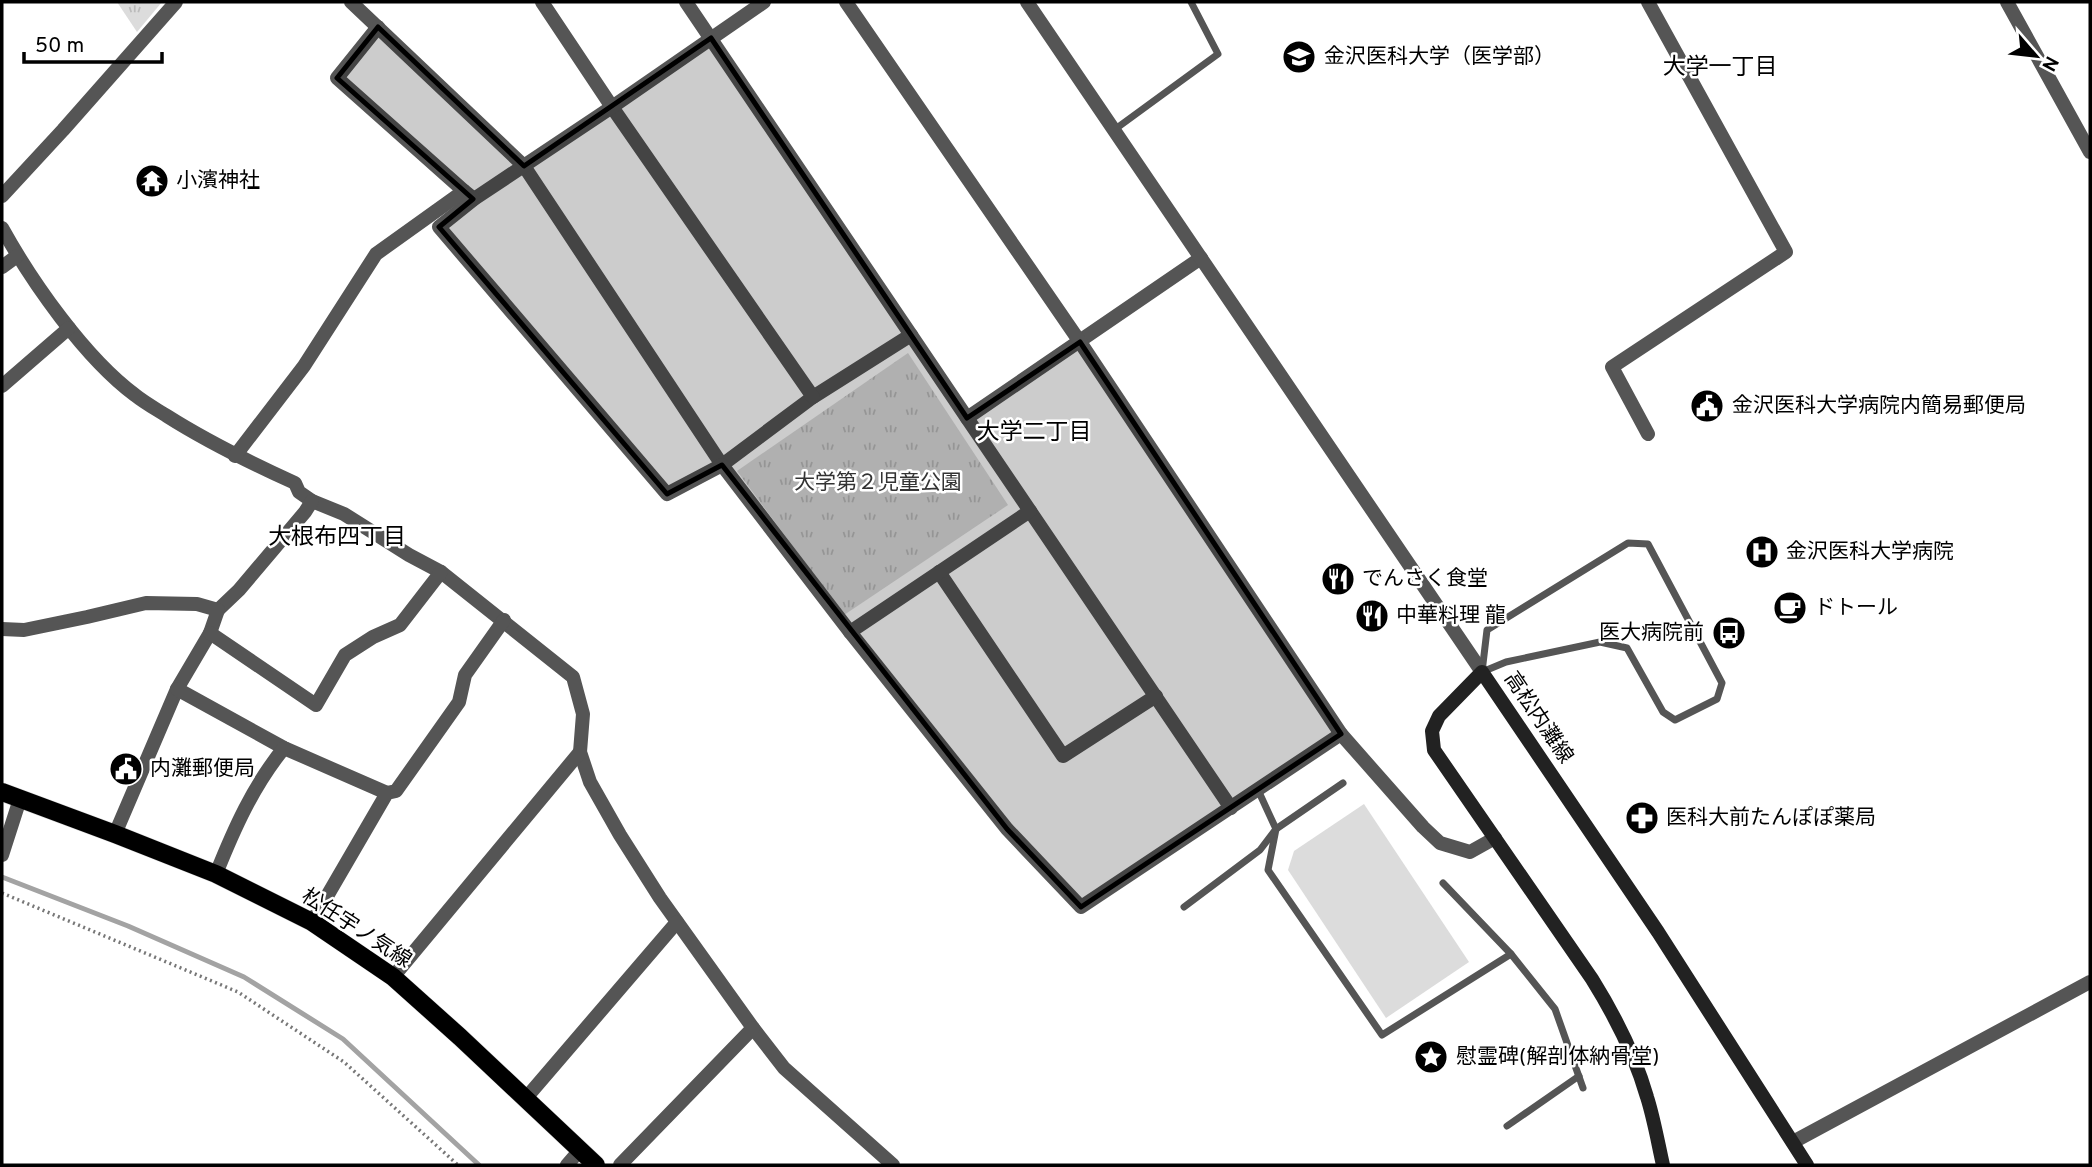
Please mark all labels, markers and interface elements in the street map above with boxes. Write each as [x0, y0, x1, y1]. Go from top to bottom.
scale bar [24, 21, 163, 65]
north arrow [2001, 21, 2071, 91]
text: 50 m [35, 33, 84, 60]
school or university icon: 金沢医科大学（医学部） [1280, 38, 1318, 76]
place label: 金沢医科大学（医学部） [1324, 44, 1555, 71]
text: N [2035, 51, 2063, 75]
district label: 大学一丁目 [1663, 54, 1778, 83]
temple icon: 小濱神社 [133, 162, 171, 200]
place label: 小濱神社 [176, 168, 260, 195]
public building icon: 金沢医科大学病院内簡易郵便局 [1688, 387, 1726, 425]
place label: 金沢医科大学病院内簡易郵便局 [1732, 393, 2026, 420]
district label: 大学二丁目 [977, 419, 1092, 448]
park label: 大学第２児童公園 [794, 470, 962, 497]
district label: 大根布四丁目 [268, 524, 406, 553]
hospital icon: 金沢医科大学病院 [1743, 533, 1781, 571]
place label: 金沢医科大学病院 [1786, 539, 1954, 566]
restaurant icon: でんさく食堂 [1319, 560, 1357, 598]
place label: でんさく食堂 [1362, 566, 1488, 593]
cafe icon: ドトール [1771, 589, 1809, 627]
place label: ドトール [1814, 595, 1898, 622]
restaurant icon: 中華料理 龍 [1353, 597, 1391, 635]
place label: 中華料理 龍 [1396, 603, 1506, 630]
bus stop icon: 医大病院前 [1710, 614, 1748, 652]
place label: 医大病院前 [1599, 620, 1704, 647]
street label: 高松内灘線 [1497, 667, 1579, 769]
public building icon: 内灘郵便局 [107, 750, 145, 788]
place label: 内灘郵便局 [150, 756, 255, 783]
pharmacy icon: 医科大前たんぽぽ薬局 [1623, 799, 1661, 837]
place label: 医科大前たんぽぽ薬局 [1666, 805, 1876, 832]
street label: 松任宇ノ気線 [296, 883, 416, 975]
place icon: 慰霊碑(解剖体納骨堂) [1412, 1038, 1450, 1076]
place label: 慰霊碑(解剖体納骨堂) [1456, 1044, 1659, 1071]

